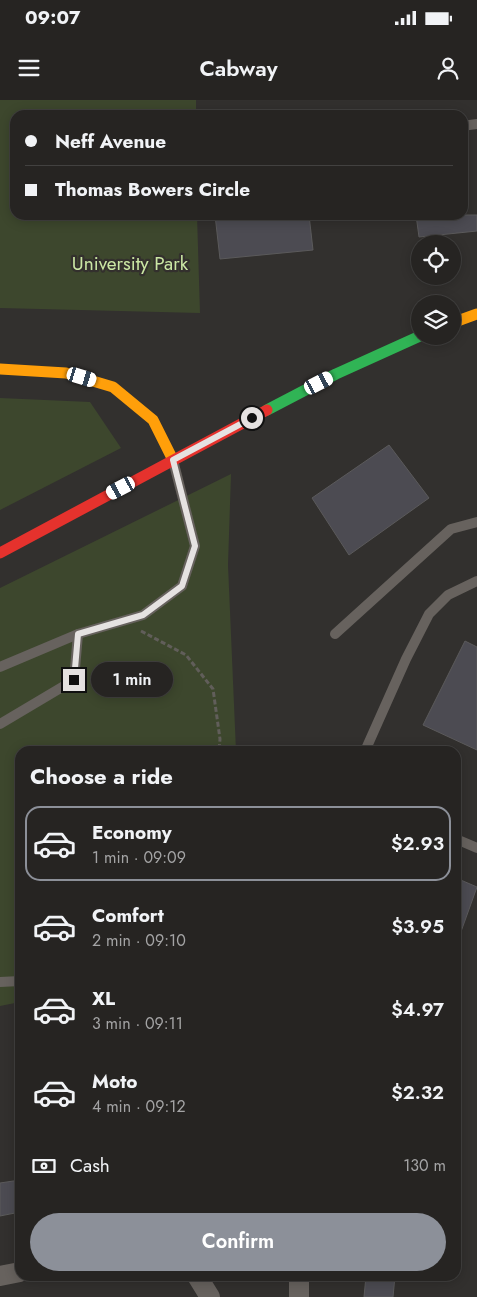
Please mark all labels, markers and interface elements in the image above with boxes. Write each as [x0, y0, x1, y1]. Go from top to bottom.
text: 09:07 [25, 4, 80, 31]
text: Cabway [199, 52, 278, 84]
icon: menu [15, 54, 43, 82]
icon: person [434, 54, 462, 82]
text: Neff Avenue [55, 128, 166, 155]
text: Thomas Bowers Circle [55, 176, 250, 203]
map controls [411, 235, 461, 345]
button: locate [411, 235, 461, 285]
park label: University Park [72, 250, 189, 277]
button: layers [411, 295, 461, 345]
car [65, 365, 98, 389]
car [302, 370, 335, 396]
route start [241, 407, 263, 429]
car [104, 474, 137, 502]
callout: 1 min [92, 662, 174, 698]
text: 1 min [113, 668, 151, 691]
route end [63, 669, 85, 691]
text: Choose a ride [30, 760, 173, 792]
text: Economy [92, 819, 172, 846]
icon: car [32, 821, 77, 866]
text: $2.93 [391, 830, 444, 857]
text: 1 min · 09:09 [92, 846, 186, 869]
text: Comfort [92, 902, 164, 929]
icon: car [32, 904, 77, 949]
text: $3.95 [391, 913, 444, 940]
text: 2 min · 09:10 [92, 929, 186, 952]
text: XL [92, 985, 115, 1012]
icon: car [32, 987, 77, 1032]
text: $4.97 [391, 996, 444, 1023]
text: 3 min · 09:11 [92, 1012, 183, 1035]
text: Moto [92, 1068, 137, 1095]
icon: car [32, 1070, 77, 1115]
text: $2.32 [391, 1079, 444, 1106]
text: 4 min · 09:12 [92, 1095, 186, 1118]
icon: cash [30, 1152, 58, 1180]
text: Cash [70, 1152, 110, 1179]
text: 130 m [403, 1154, 446, 1177]
button: Confirm [30, 1213, 446, 1271]

